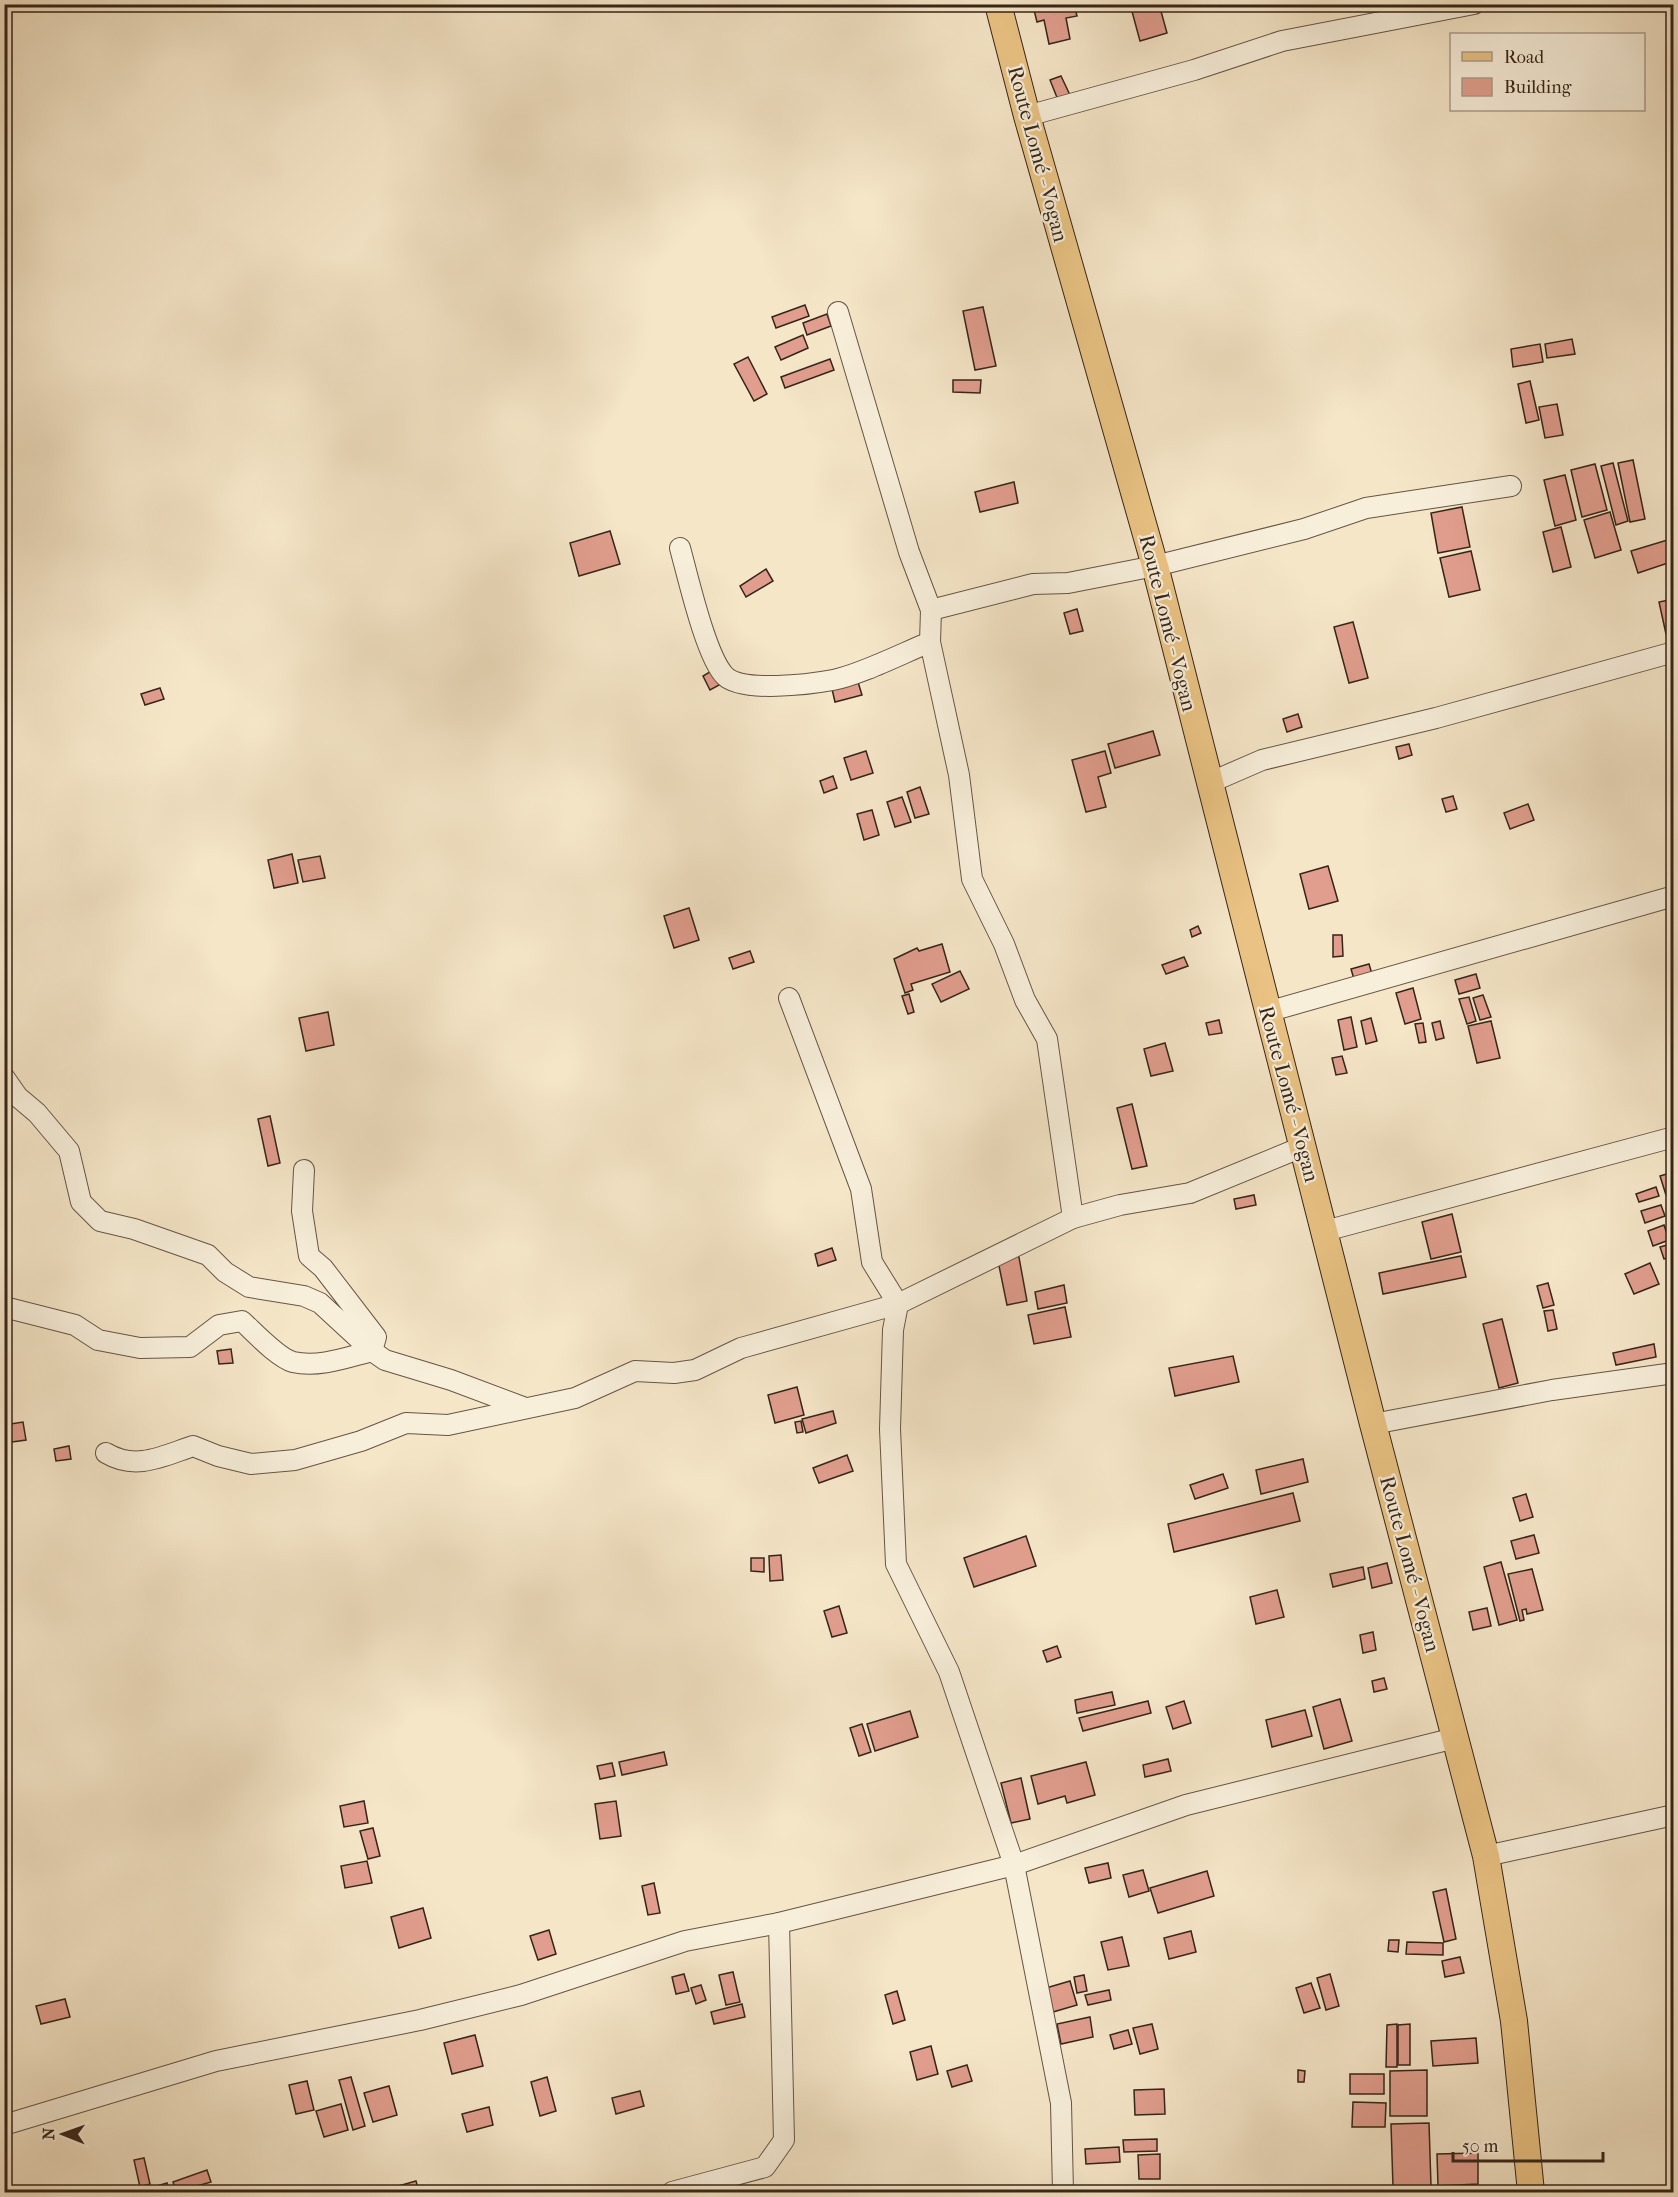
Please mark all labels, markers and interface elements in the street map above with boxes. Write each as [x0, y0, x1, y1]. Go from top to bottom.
legend [1450, 33, 1645, 111]
text: Road [1504, 47, 1544, 68]
street label: Route Lomé - Vogan [1003, 63, 1073, 245]
text: Building [1504, 77, 1572, 98]
street label: Route Lomé - Vogan [1134, 532, 1202, 714]
street label: Route Lomé - Vogan [1254, 1003, 1324, 1185]
street label: Route Lomé - Vogan [1375, 1473, 1445, 1655]
north arrow [33, 2104, 93, 2164]
scale bar [1453, 2125, 1603, 2163]
text: N [39, 2127, 58, 2140]
text: 50 m [1462, 2136, 1499, 2157]

